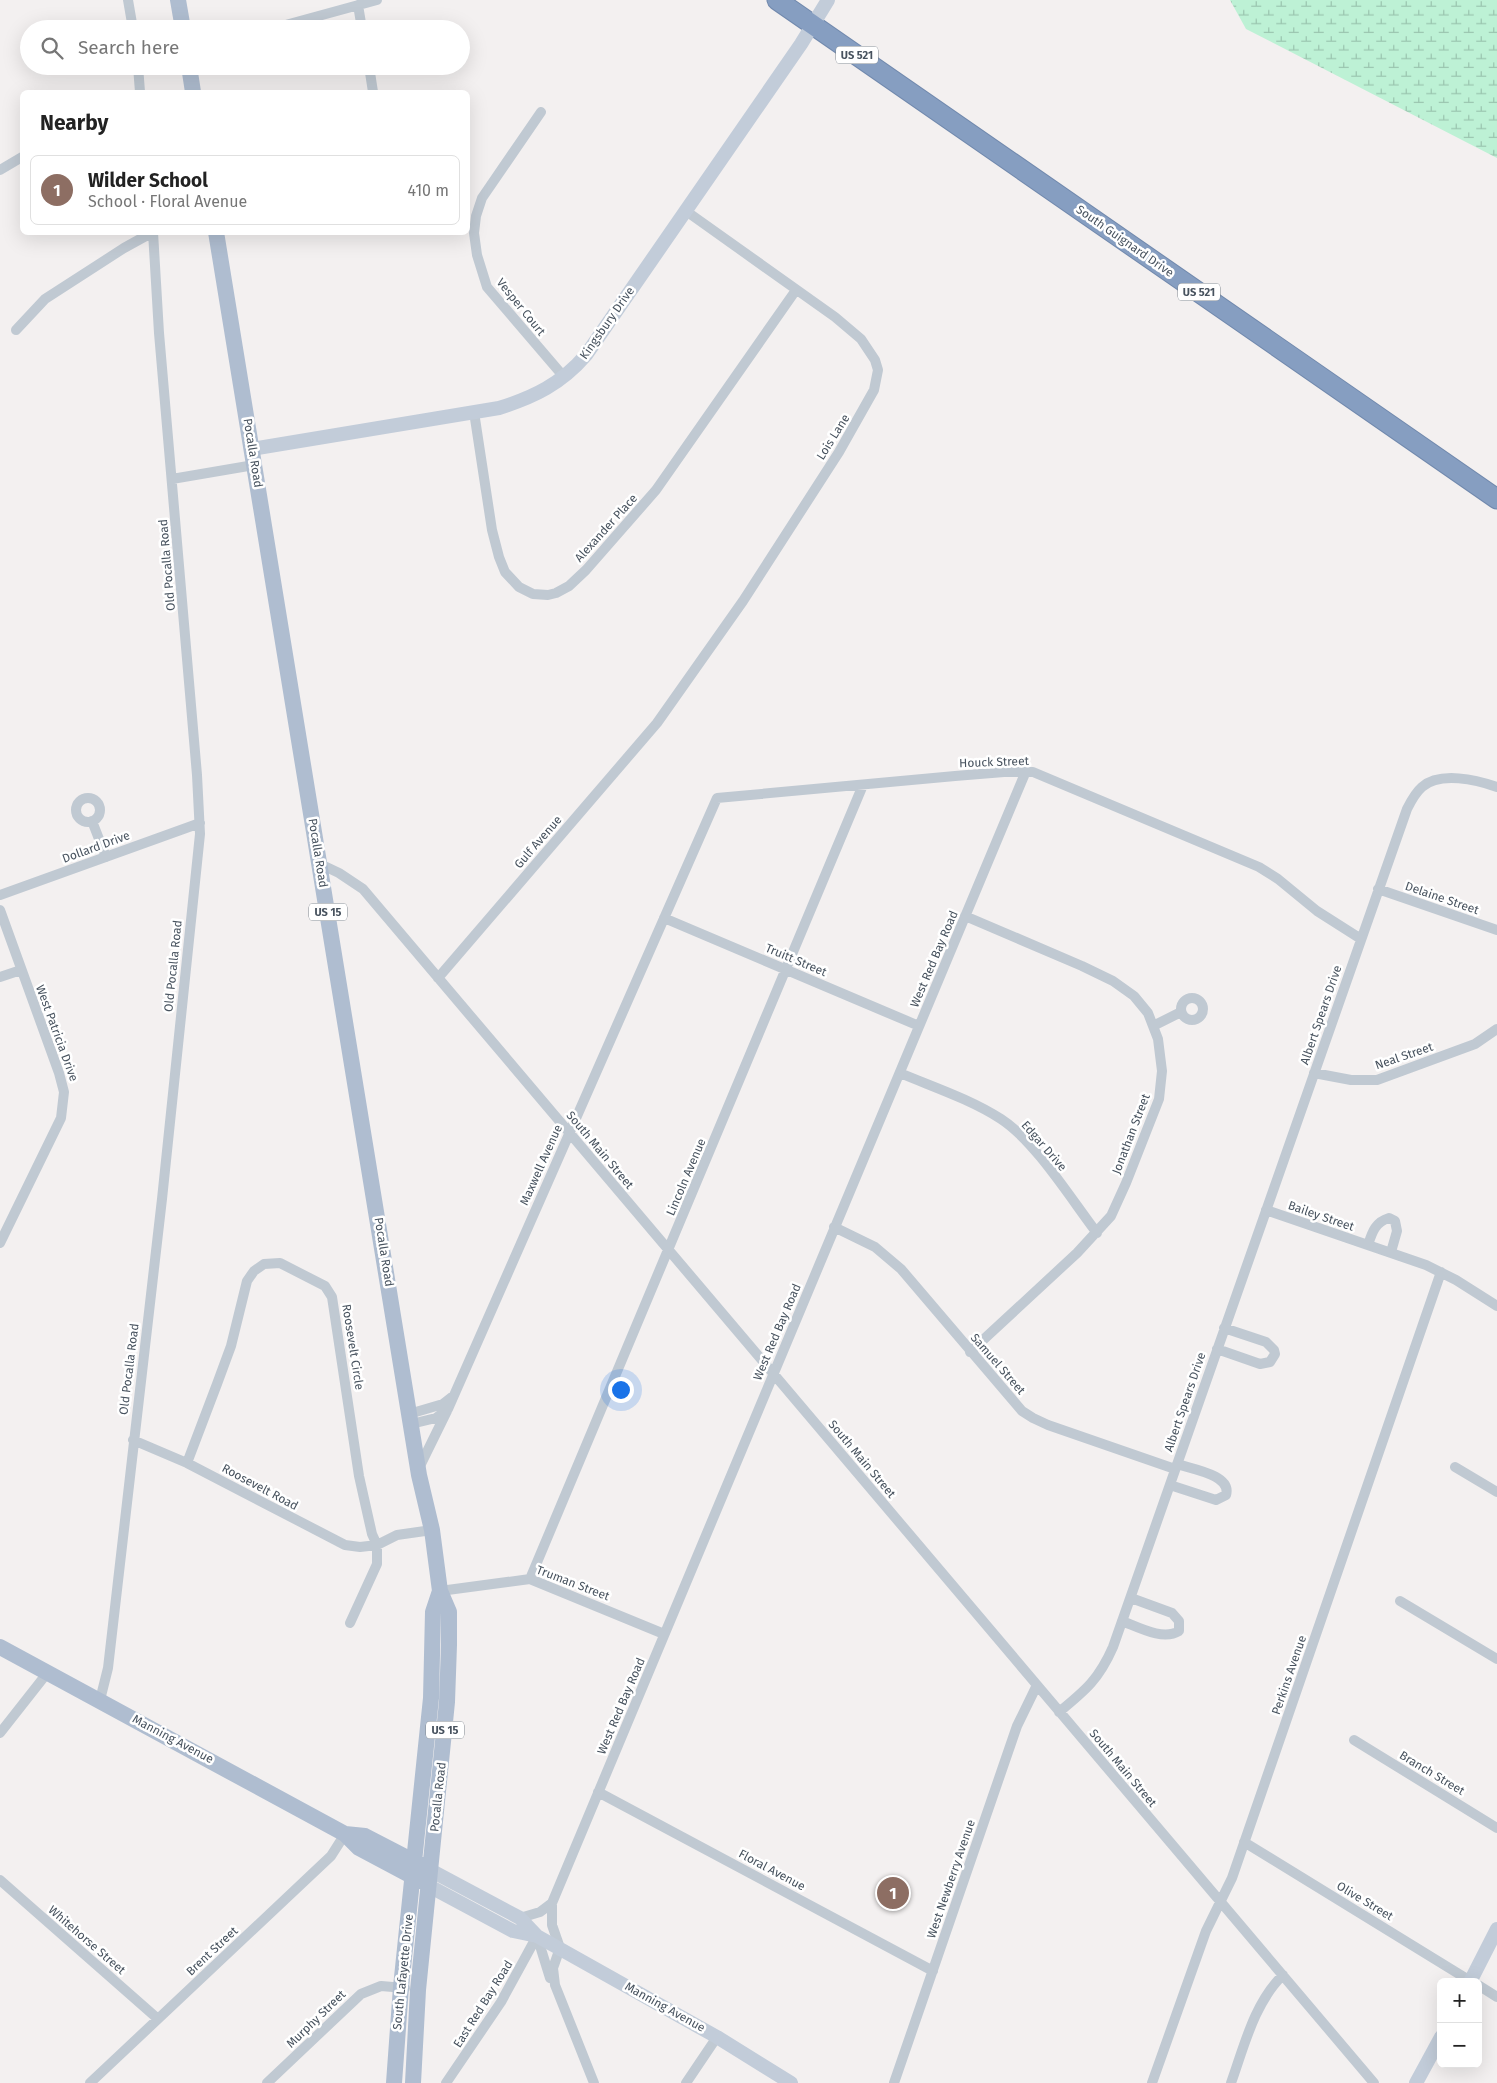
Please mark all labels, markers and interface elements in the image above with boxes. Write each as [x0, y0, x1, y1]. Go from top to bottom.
search box [20, 20, 470, 75]
icon: search [38, 34, 66, 62]
text: Search here [78, 36, 179, 59]
road number: US 521 [836, 46, 878, 64]
text: Nearby [40, 110, 108, 136]
text: Wilder School [88, 169, 208, 192]
text: 1 [53, 181, 61, 200]
text: 410 m [408, 181, 449, 200]
text: School · Floral Avenue [88, 192, 247, 211]
street label: South Guignard Drive [1074, 202, 1176, 280]
street label: Vesper Court [494, 276, 549, 339]
street label: Kingsbury Drive [577, 284, 637, 362]
road number: US 521 [1178, 284, 1220, 300]
street label: Lois Lane [814, 412, 852, 462]
street label: Pocalla Road [241, 417, 265, 489]
street label: Alexander Place [572, 491, 640, 565]
street label: Old Pocalla Road [156, 519, 178, 611]
street label: Houck Street [959, 754, 1030, 770]
street label: Gulf Avenue [511, 813, 565, 871]
street label: Pocalla Road [306, 817, 330, 889]
street label: Dollard Drive [60, 828, 132, 866]
street label: Delaine Street [1403, 879, 1481, 917]
road number: US 15 [309, 904, 347, 920]
street label: West Red Bay Road [907, 908, 961, 1010]
street label: Old Pocalla Road [161, 919, 185, 1013]
street label: Truitt Street [763, 941, 829, 979]
street label: Albert Spears Drive [1297, 963, 1345, 1067]
street label: West Patricia Drive [33, 983, 81, 1083]
street label: Neal Street [1373, 1039, 1435, 1072]
street label: Jonathan Street [1109, 1091, 1153, 1176]
street label: South Main Street [563, 1108, 637, 1192]
street label: Edgar Drive [1018, 1118, 1070, 1174]
street label: Maxwell Avenue [517, 1122, 565, 1208]
street label: Lincoln Avenue [663, 1136, 709, 1218]
street label: Bailey Street [1286, 1198, 1356, 1234]
street label: Pocalla Road [372, 1216, 396, 1288]
street label: West Red Bay Road [750, 1281, 804, 1383]
street label: Roosevelt Circle [339, 1303, 367, 1391]
street label: Old Pocalla Road [116, 1322, 142, 1416]
street label: Samuel Street [968, 1331, 1029, 1398]
street label: Albert Spears Drive [1161, 1350, 1209, 1454]
your location [608, 1377, 634, 1403]
street label: South Main Street [825, 1417, 899, 1501]
street label: Roosevelt Road [219, 1461, 301, 1513]
street label: Truman Street [535, 1563, 612, 1604]
street label: Perkins Avenue [1269, 1633, 1309, 1717]
street label: West Red Bay Road [594, 1655, 648, 1757]
street label: Manning Avenue [130, 1712, 216, 1766]
road number: US 15 [426, 1722, 464, 1738]
street label: South Main Street [1086, 1726, 1160, 1810]
street label: Branch Street [1397, 1748, 1468, 1798]
street label: Pocalla Road [427, 1761, 449, 1833]
street label: West Newberry Avenue [924, 1818, 978, 1940]
street label: Floral Avenue [736, 1847, 808, 1893]
pin: 1 [877, 1874, 909, 1912]
street label: Olive Street [1334, 1879, 1396, 1924]
street label: Whitehorse Street [46, 1903, 129, 1978]
street label: South Lafayette Drive [390, 1913, 416, 2031]
street label: Brent Street [183, 1923, 241, 1978]
street label: East Red Bay Road [451, 1958, 515, 2050]
map controls [1437, 1978, 1482, 2068]
button: + [1437, 1978, 1482, 2023]
street label: Manning Avenue [622, 1979, 708, 2035]
street label: Murphy Street [284, 1987, 349, 2051]
button: − [1437, 2023, 1482, 2068]

